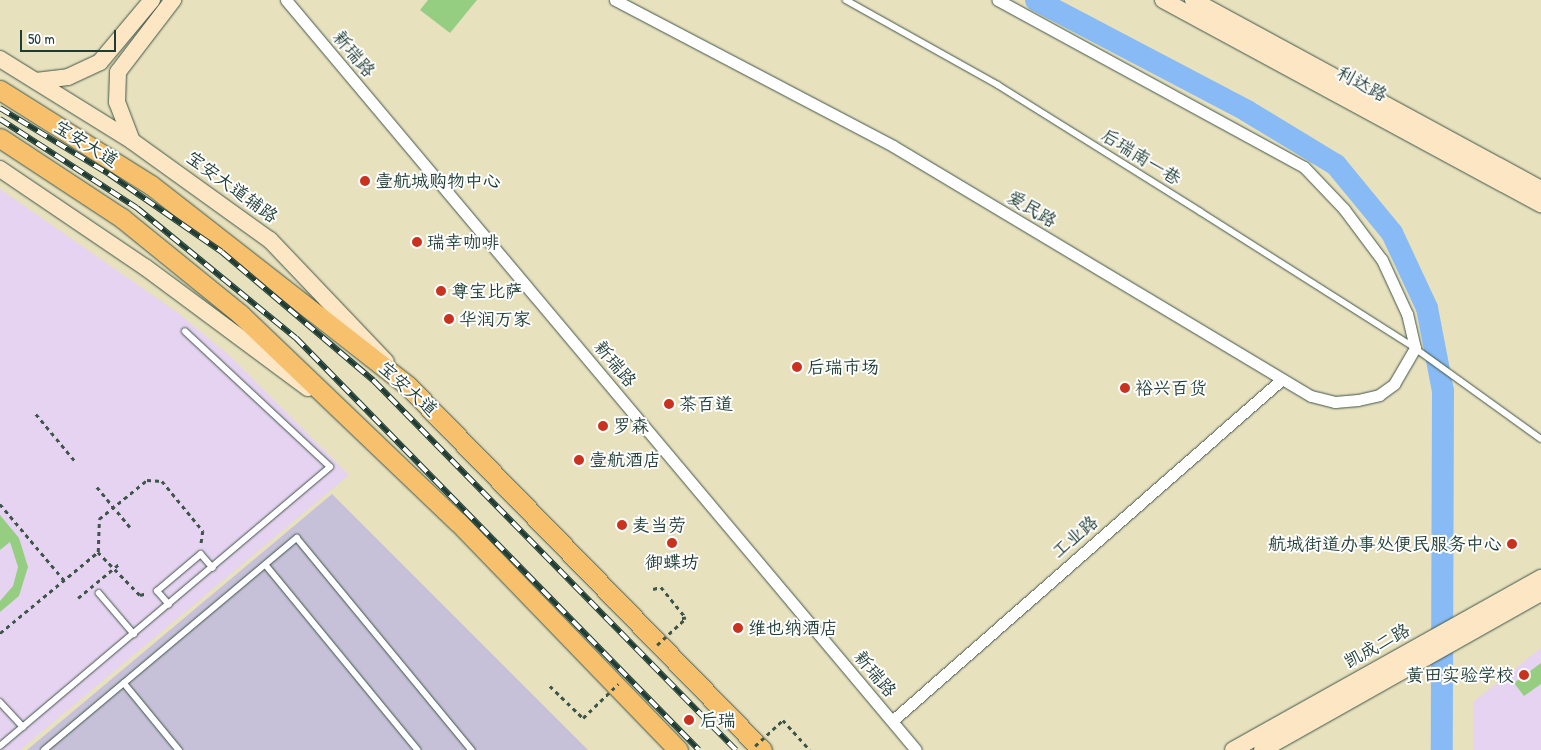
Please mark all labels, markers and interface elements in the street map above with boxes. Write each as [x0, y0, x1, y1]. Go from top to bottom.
scale bar [22, 20, 119, 52]
street label: 新瑞路 [328, 26, 380, 82]
text: 50 m [28, 28, 55, 49]
street label: 利达路 [1333, 62, 1391, 106]
street label: 宝安大道 [50, 116, 122, 172]
street label: 后瑞南一巷 [1097, 124, 1185, 190]
street label: 宝安大道辅路 [182, 147, 282, 227]
place label: 壹航城购物中心 [375, 170, 501, 192]
marker: 壹航城购物中心 [359, 175, 371, 187]
street label: 爱民路 [1003, 186, 1061, 232]
place label: 瑞幸咖啡 [427, 231, 499, 253]
marker: 瑞幸咖啡 [411, 236, 423, 248]
place label: 尊宝比萨 [451, 280, 523, 302]
marker: 尊宝比萨 [435, 285, 447, 297]
place label: 华润万家 [459, 308, 531, 330]
marker: 华润万家 [443, 313, 455, 325]
street label: 新瑞路 [589, 336, 641, 392]
place label: 后瑞市场 [807, 356, 879, 378]
street label: 宝安大道 [374, 357, 442, 421]
marker: 后瑞市场 [791, 361, 803, 373]
place label: 裕兴百货 [1135, 377, 1207, 399]
marker: 裕兴百货 [1119, 382, 1131, 394]
place label: 茶百道 [679, 393, 733, 415]
marker: 茶百道 [663, 398, 675, 410]
place label: 罗森 [613, 415, 649, 437]
marker: 罗森 [597, 420, 609, 432]
place label: 壹航酒店 [589, 449, 661, 471]
marker: 壹航酒店 [573, 454, 585, 466]
street label: 工业路 [1048, 511, 1102, 563]
place label: 麦当劳 [632, 514, 686, 536]
marker: 麦当劳 [616, 519, 628, 531]
place label: 航城街道办事处便民服务中心 [1268, 533, 1502, 555]
marker: 御蝶坊 [666, 537, 678, 549]
marker: 航城街道办事处便民服务中心 [1506, 538, 1518, 550]
place label: 御蝶坊 [645, 551, 699, 573]
place label: 维也纳酒店 [748, 617, 838, 639]
street label: 凯成二路 [1340, 619, 1414, 673]
marker: 维也纳酒店 [732, 622, 744, 634]
street label: 新瑞路 [849, 646, 901, 702]
place label: 黄田实验学校 [1406, 664, 1514, 686]
marker: 黄田实验学校 [1518, 669, 1530, 681]
place label: 后瑞 [700, 709, 736, 731]
marker: 后瑞 [682, 713, 696, 727]

